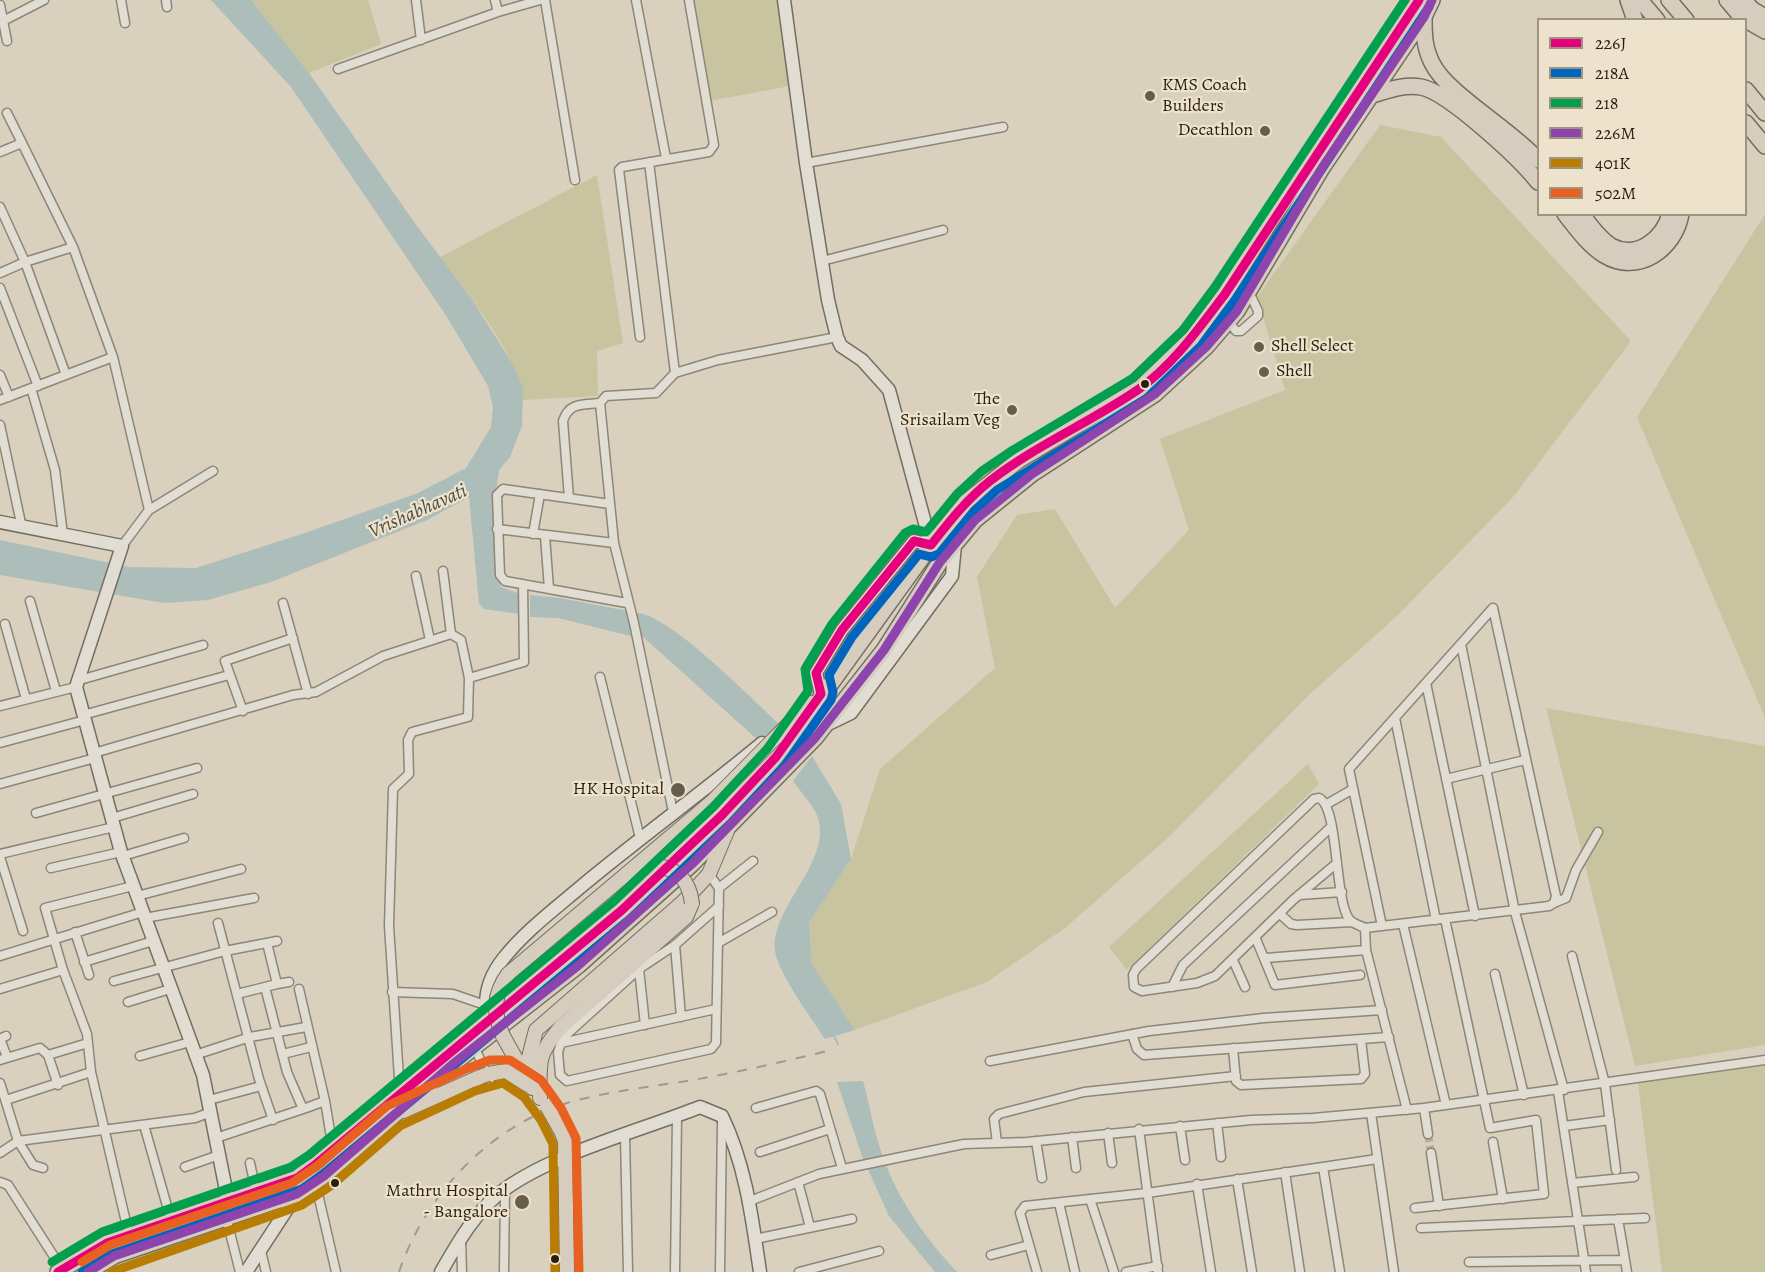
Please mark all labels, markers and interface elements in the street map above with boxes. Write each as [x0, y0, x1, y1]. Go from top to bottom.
legend [1537, 18, 1747, 216]
text: 226J [1595, 31, 1626, 55]
text: 218A [1595, 61, 1629, 85]
place label: KMS Coach Builders [1162, 75, 1247, 118]
marker: KMS Coach Builders [1143, 89, 1157, 103]
text: 218 [1595, 91, 1618, 115]
place label: Decathlon [1178, 120, 1253, 142]
text: 226M [1595, 121, 1636, 145]
marker: Decathlon [1258, 124, 1272, 138]
text: 401K [1595, 151, 1630, 175]
text: 502M [1595, 181, 1636, 205]
place label: Shell Select [1271, 336, 1354, 358]
marker: Shell Select [1252, 340, 1266, 354]
place label: Shell [1276, 361, 1312, 383]
marker: Shell [1257, 365, 1271, 379]
unlabelled marker [1139, 378, 1151, 390]
place label: The Srisailam Veg [900, 389, 1000, 432]
marker: The Srisailam Veg [1005, 403, 1019, 417]
water label: Vrishabhavati [365, 480, 471, 544]
place label: HK Hospital [573, 779, 664, 801]
marker: HK Hospital [669, 781, 687, 799]
unlabelled marker [329, 1177, 341, 1189]
place label: Mathru Hospital - Bangalore [386, 1181, 508, 1224]
marker: Mathru Hospital - Bangalore [513, 1193, 531, 1211]
unlabelled marker [549, 1253, 561, 1265]

